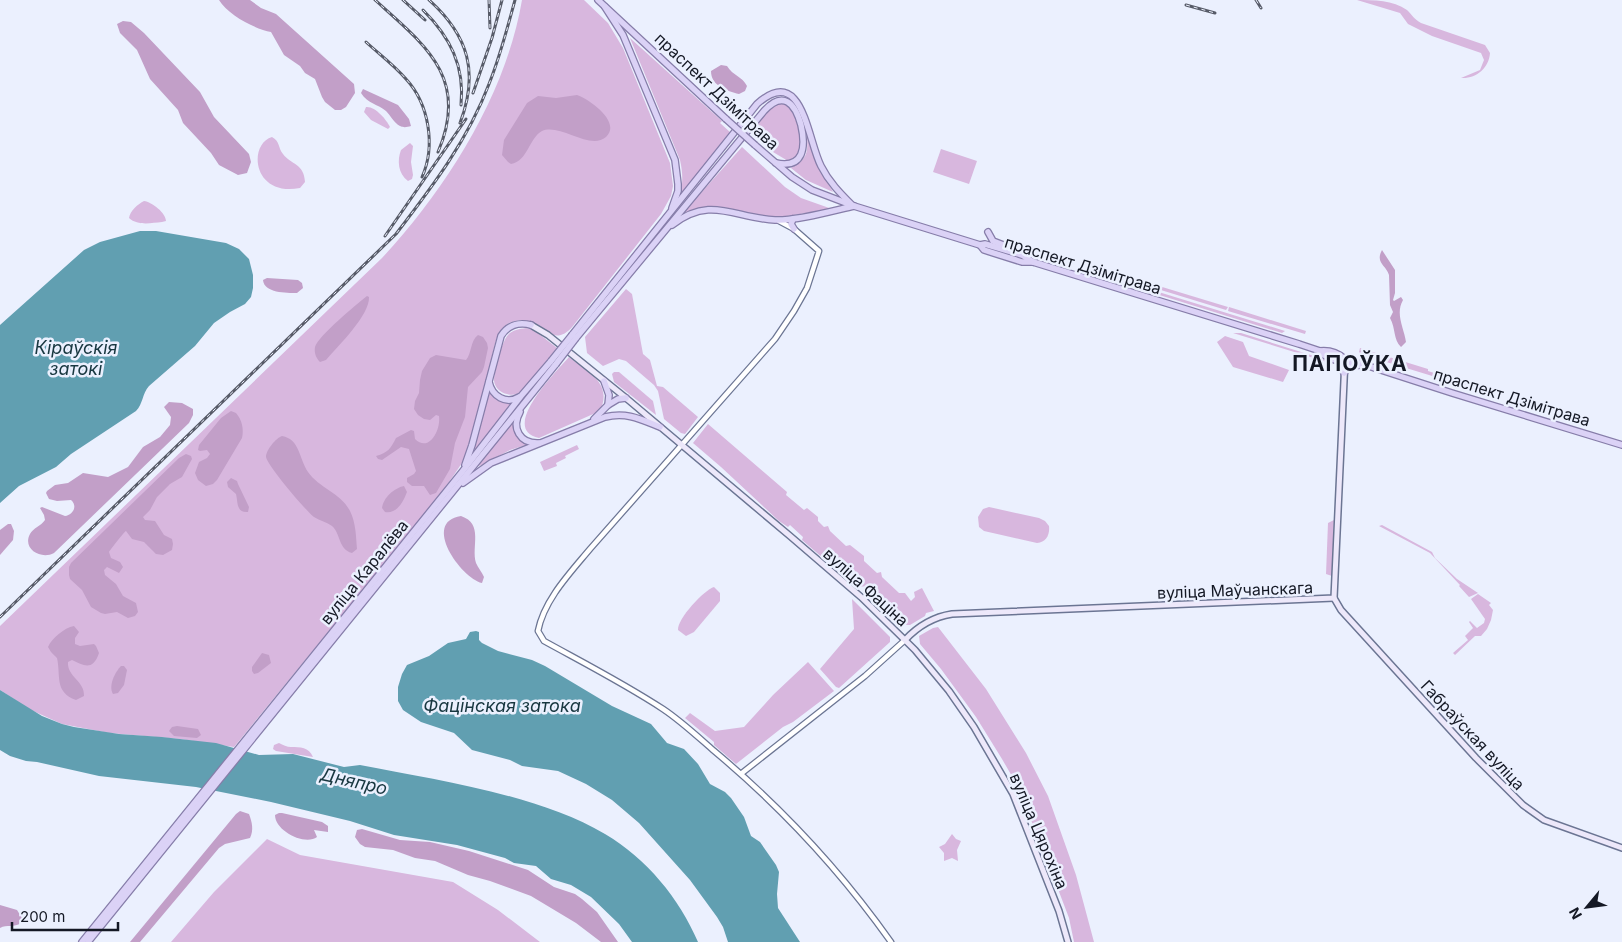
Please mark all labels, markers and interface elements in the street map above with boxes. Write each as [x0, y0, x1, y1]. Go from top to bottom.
street label: праспект Дзімітрава [651, 28, 783, 154]
street label: праспект Дзімітрава [1002, 232, 1164, 298]
water label: Кіраўскія затокі [35, 337, 118, 379]
district label: ПАПОЎКА [1292, 350, 1408, 376]
street label: праспект Дзімітрава [1431, 364, 1593, 430]
street label: вуліца Каралёва [316, 516, 412, 628]
street label: вуліца Фаціна [819, 544, 913, 630]
street label: вуліца Маўчанскага [1157, 577, 1313, 603]
street label: Габраўская вуліца [1417, 676, 1529, 794]
water label: Фацінская затока [423, 695, 581, 716]
water label: Дняпро [318, 763, 389, 799]
street label: вуліца Цярохіна [1006, 770, 1072, 892]
north arrow [1562, 882, 1612, 932]
scale bar [12, 900, 119, 932]
text: N [1565, 905, 1585, 922]
text: 200 m [20, 907, 65, 926]

